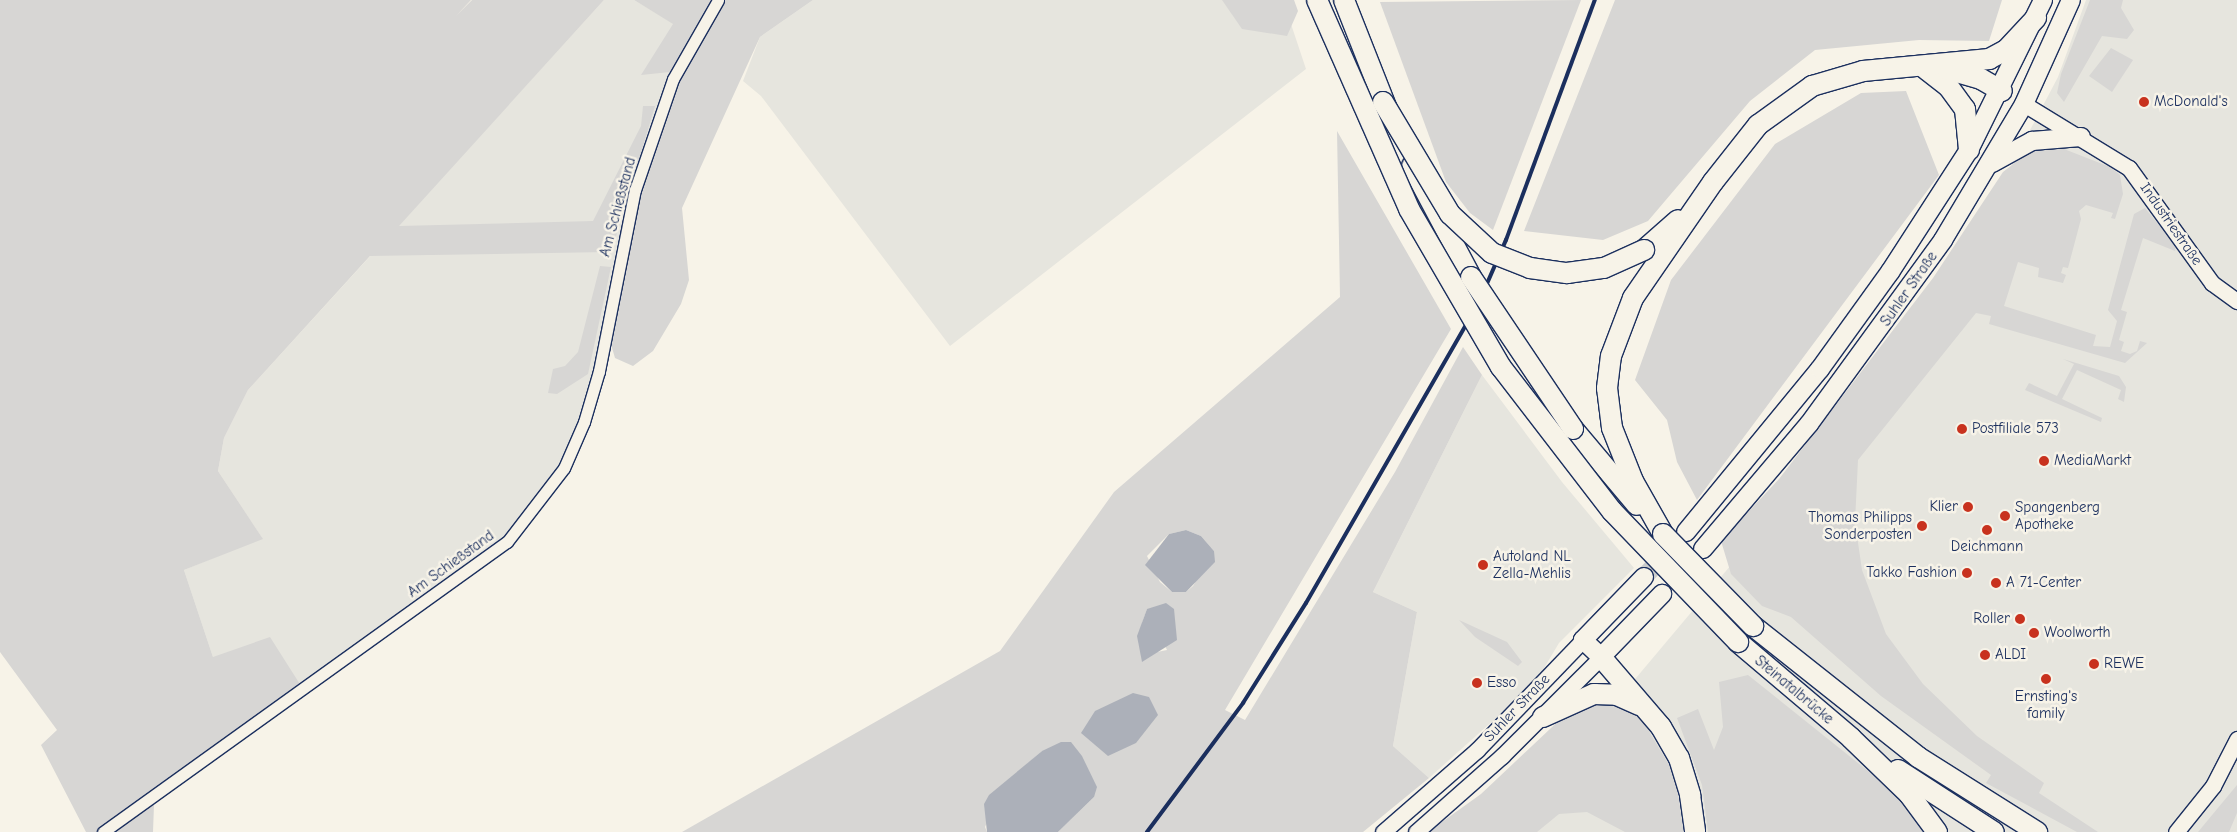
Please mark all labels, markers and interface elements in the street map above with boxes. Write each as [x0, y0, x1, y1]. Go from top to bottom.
place label: McDonald's [2154, 93, 2228, 111]
marker: McDonald's [2138, 96, 2150, 108]
street label: Am Schießstand [596, 155, 640, 259]
street label: Industriestraße [2136, 179, 2206, 269]
street label: Suhler Straße [1877, 248, 1941, 330]
place label: Postfiliale 573 [1972, 420, 2059, 438]
marker: Postfiliale 573 [1956, 423, 1968, 435]
place label: MediaMarkt [2054, 452, 2131, 470]
marker: MediaMarkt [2038, 455, 2050, 467]
place label: Klier [1929, 498, 1958, 516]
place label: Spangenberg Apotheke [2015, 498, 2100, 533]
marker: Klier [1962, 501, 1974, 513]
place label: Thomas Philipps Sonderposten [1808, 508, 1912, 543]
marker: Spangenberg Apotheke [1999, 510, 2011, 522]
marker: Thomas Philipps Sonderposten [1916, 520, 1928, 532]
marker: Deichmann [1981, 524, 1993, 536]
street label: Am Schießstand [404, 527, 498, 601]
place label: Deichmann [1951, 538, 2023, 556]
place label: Autoland NL Zella-Mehlis [1493, 547, 1571, 582]
marker: Autoland NL Zella-Mehlis [1477, 559, 1489, 571]
place label: Takko Fashion [1866, 564, 1957, 582]
marker: Takko Fashion [1961, 567, 1973, 579]
place label: A 71-Center [2006, 574, 2081, 592]
marker: A 71-Center [1990, 577, 2002, 589]
place label: Roller [1973, 610, 2010, 628]
marker: Roller [2014, 613, 2026, 625]
place label: Woolworth [2044, 624, 2110, 642]
marker: Woolworth [2028, 627, 2040, 639]
place label: ALDI [1995, 646, 2026, 664]
marker: ALDI [1979, 649, 1991, 661]
street label: Steinatalbrücke [1751, 652, 1837, 728]
place label: REWE [2104, 655, 2144, 673]
marker: REWE [2088, 658, 2100, 670]
street label: Suhler Straße [1480, 670, 1554, 746]
marker: Ernsting's family [2040, 673, 2052, 685]
place label: Esso [1487, 674, 1516, 692]
marker: Esso [1471, 677, 1483, 689]
place label: Ernsting's family [2015, 687, 2077, 722]

